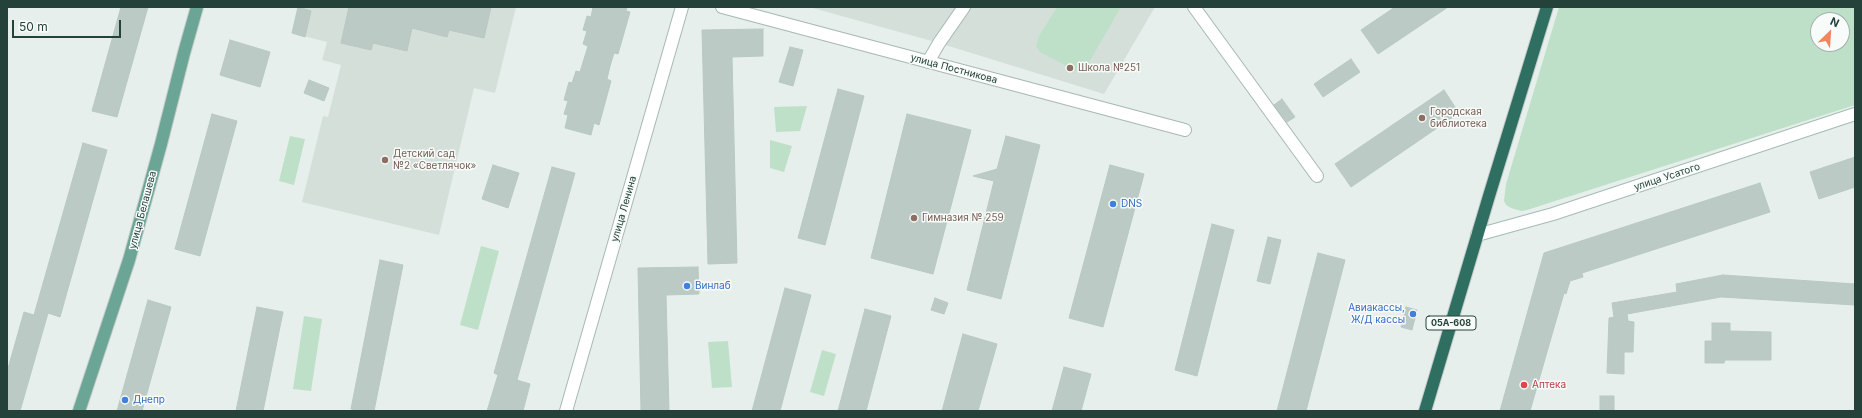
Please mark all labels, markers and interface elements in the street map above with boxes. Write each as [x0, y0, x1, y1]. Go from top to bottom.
scale bar [14, 12, 123, 38]
north arrow [1810, 12, 1850, 52]
text: N [1828, 14, 1841, 30]
text: 50 m [19, 19, 48, 34]
street label: улица Постникова [909, 52, 999, 86]
place label: Школа №251 [1078, 62, 1140, 74]
marker: Школа №251 [1065, 63, 1075, 73]
place label: Городская библиотека [1430, 106, 1487, 130]
marker: Городская библиотека [1417, 113, 1427, 123]
place label: Детский сад №2 «Светлячок» [393, 148, 476, 172]
marker: Детский сад №2 «Светлячок» [380, 155, 390, 165]
street label: улица Усатого [1632, 161, 1702, 193]
street label: улица Белашева [127, 170, 159, 250]
street label: улица Ленина [609, 175, 639, 243]
place label: DNS [1121, 198, 1142, 210]
marker: DNS [1108, 199, 1118, 209]
place label: Гимназия № 259 [922, 212, 1004, 224]
marker: Гимназия № 259 [909, 213, 919, 223]
place label: Винлаб [695, 280, 731, 292]
marker: Винлаб [682, 281, 692, 291]
place label: Авиакассы, Ж/Д кассы [1348, 302, 1405, 326]
marker: Авиакассы, Ж/Д кассы [1408, 309, 1418, 319]
road number: 05А-608 [1426, 316, 1476, 330]
place label: Аптека [1532, 379, 1566, 391]
marker: Аптека [1519, 380, 1529, 390]
place label: Днепр [133, 394, 165, 406]
marker: Днепр [120, 395, 130, 405]

